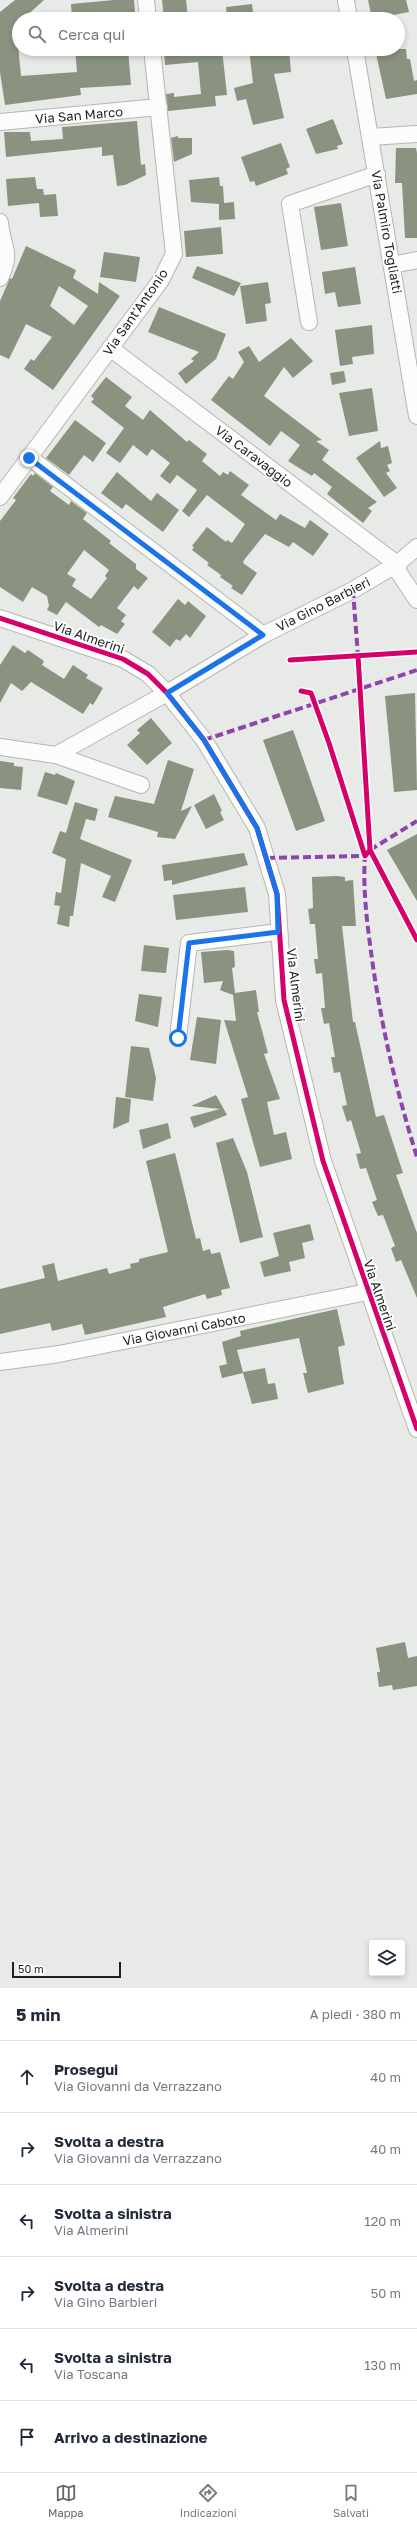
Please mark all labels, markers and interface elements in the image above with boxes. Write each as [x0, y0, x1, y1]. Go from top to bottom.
search box [12, 12, 405, 56]
icon: search [26, 23, 48, 45]
text: Cerca qui [58, 25, 125, 43]
street label: Via San Marco [34, 103, 124, 127]
street label: Via Palmiro Togliatti [368, 169, 406, 295]
street label: Via Sant'Antonio [99, 265, 171, 358]
street label: Via Caravaggio [212, 422, 296, 490]
route end [20, 449, 38, 467]
street label: Via Gino Barbieri [273, 573, 373, 635]
street label: Via Almerini [51, 617, 127, 657]
street label: Via Almerini [284, 947, 308, 1023]
route start [169, 1029, 187, 1047]
street label: Via Almerini [360, 1257, 400, 1333]
street label: Via Giovanni Caboto [121, 1309, 247, 1349]
map controls [369, 1940, 405, 1976]
button: layers [369, 1940, 405, 1976]
scale bar [12, 1960, 121, 1979]
text: 50 m [18, 1962, 44, 1975]
text: 5 min [16, 2004, 60, 2025]
text: A piedi · 380 m [310, 2006, 401, 2022]
text: Prosegui [54, 2060, 118, 2078]
icon: ahead [16, 2066, 38, 2088]
text: 40 m [370, 2069, 401, 2085]
text: Via Giovanni da Verrazzano [54, 2078, 222, 2094]
text: Svolta a destra [54, 2132, 164, 2150]
icon: right [16, 2138, 38, 2160]
text: 40 m [370, 2141, 401, 2157]
text: Via Giovanni da Verrazzano [54, 2150, 222, 2166]
text: Svolta a sinistra [54, 2204, 172, 2222]
icon: left [16, 2210, 38, 2232]
text: 120 m [364, 2213, 401, 2229]
text: Via Almerini [54, 2222, 128, 2238]
text: Svolta a destra [54, 2276, 164, 2294]
icon: right [16, 2282, 38, 2304]
text: 50 m [371, 2285, 401, 2301]
text: Via Gino Barbieri [54, 2294, 157, 2310]
text: Svolta a sinistra [54, 2348, 172, 2366]
icon: left [16, 2354, 38, 2376]
text: 130 m [364, 2357, 401, 2373]
text: Via Toscana [54, 2366, 128, 2382]
icon: arrive [16, 2426, 38, 2448]
text: Arrivo a destinazione [54, 2428, 207, 2446]
tab: Mappa [48, 2482, 84, 2519]
tab: Indicazioni [180, 2482, 237, 2519]
tab: Salvati [333, 2482, 369, 2519]

